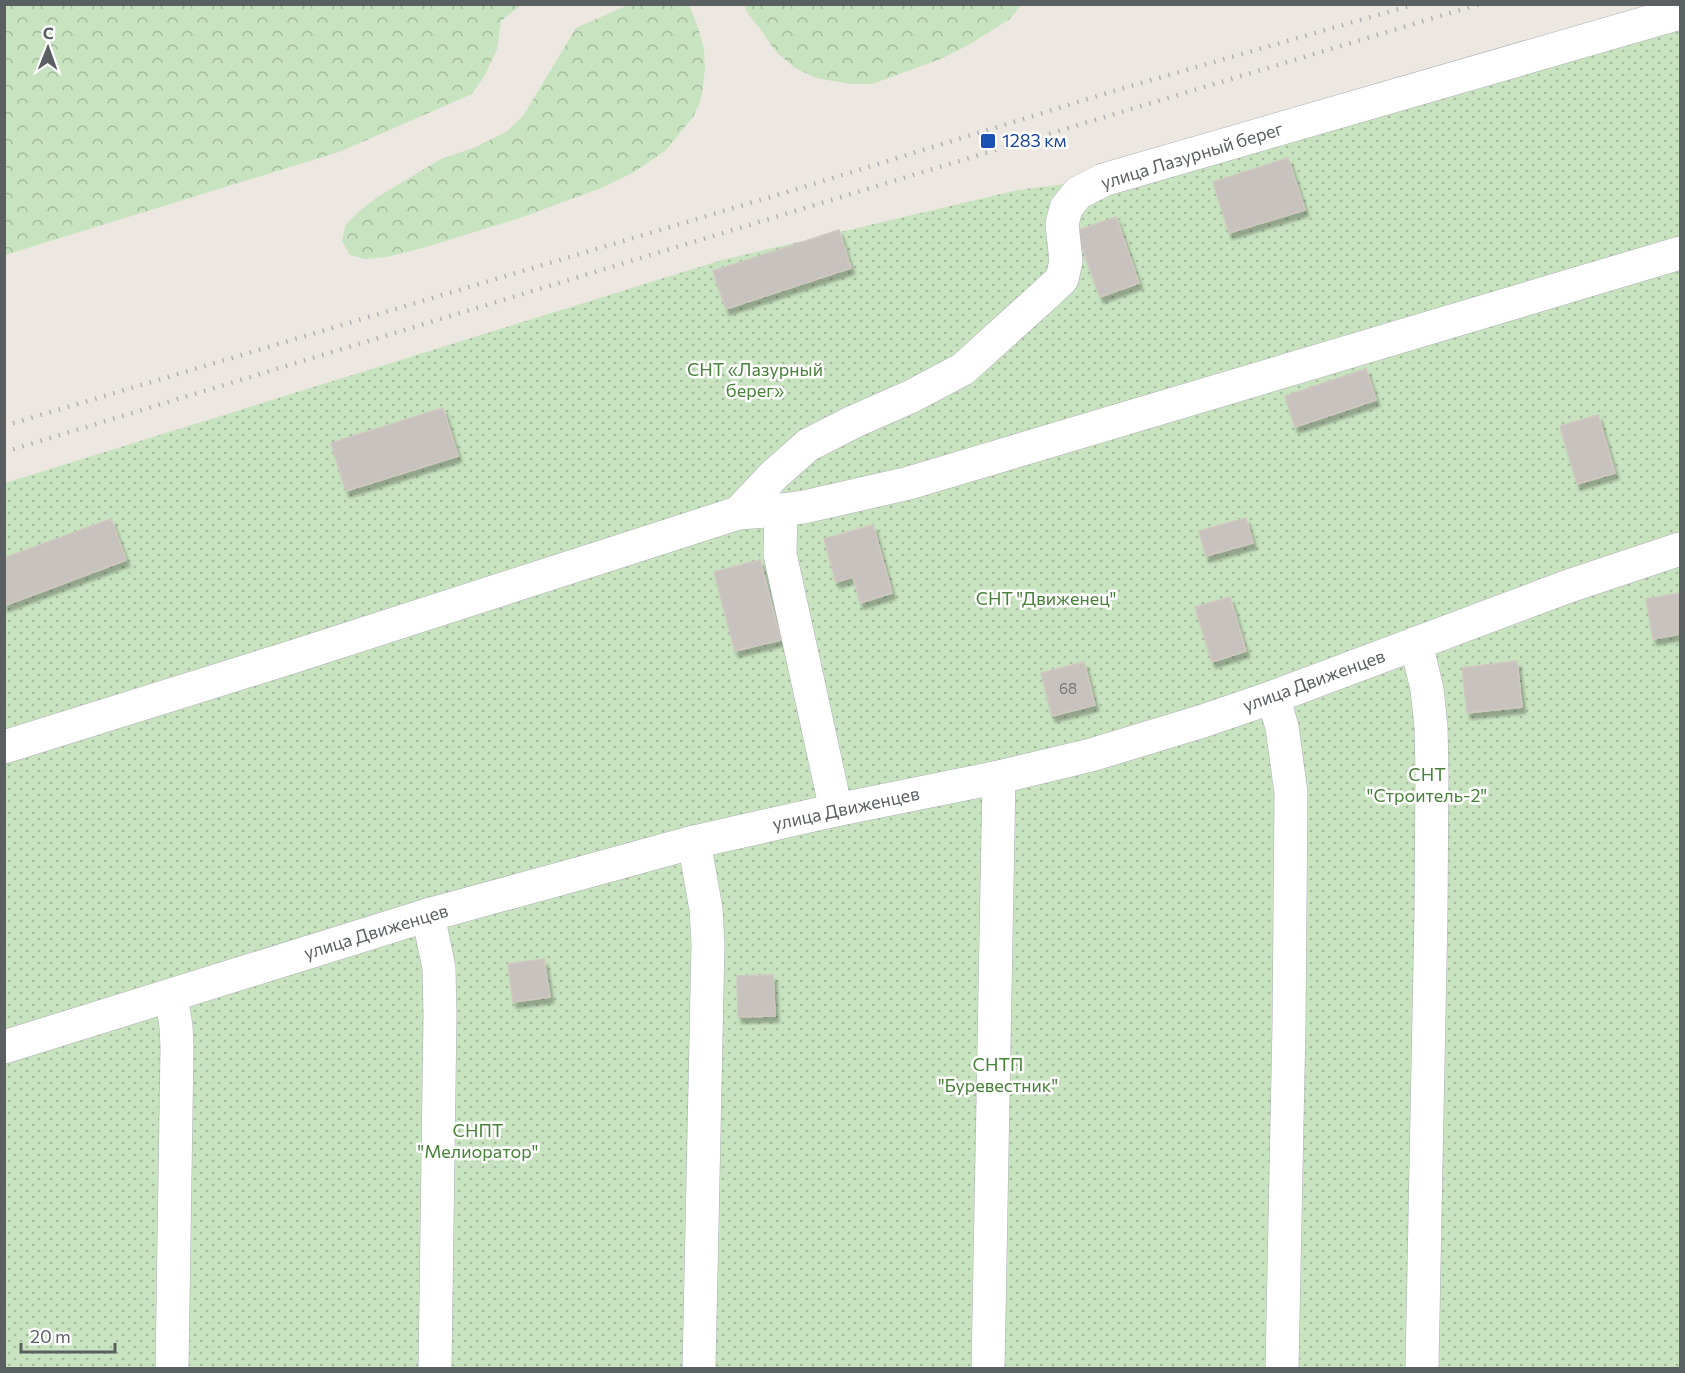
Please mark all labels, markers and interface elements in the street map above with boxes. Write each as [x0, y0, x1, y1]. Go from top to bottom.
north arrow [18, 18, 78, 78]
text: С [43, 23, 54, 42]
street label: улица Лазурный берег [1098, 117, 1286, 193]
place label: 1283 км [1002, 129, 1067, 151]
marker: 1283 км [979, 132, 997, 150]
park label: СНТ «Лазурный берег» [687, 358, 823, 401]
park label: СНТ "Движенец" [976, 587, 1116, 609]
street label: улица Движенцев [1240, 644, 1388, 716]
house number: 68 [1059, 679, 1077, 697]
park label: СНТ "Строитель-2" [1367, 763, 1487, 806]
street label: улица Движенцев [770, 782, 921, 834]
street label: улица Движенцев [301, 899, 451, 963]
park label: СНТП "Буревестник" [938, 1053, 1058, 1096]
park label: СНПТ "Мелиоратор" [418, 1119, 539, 1162]
scale bar [21, 1316, 116, 1354]
text: 20 m [30, 1325, 71, 1347]

